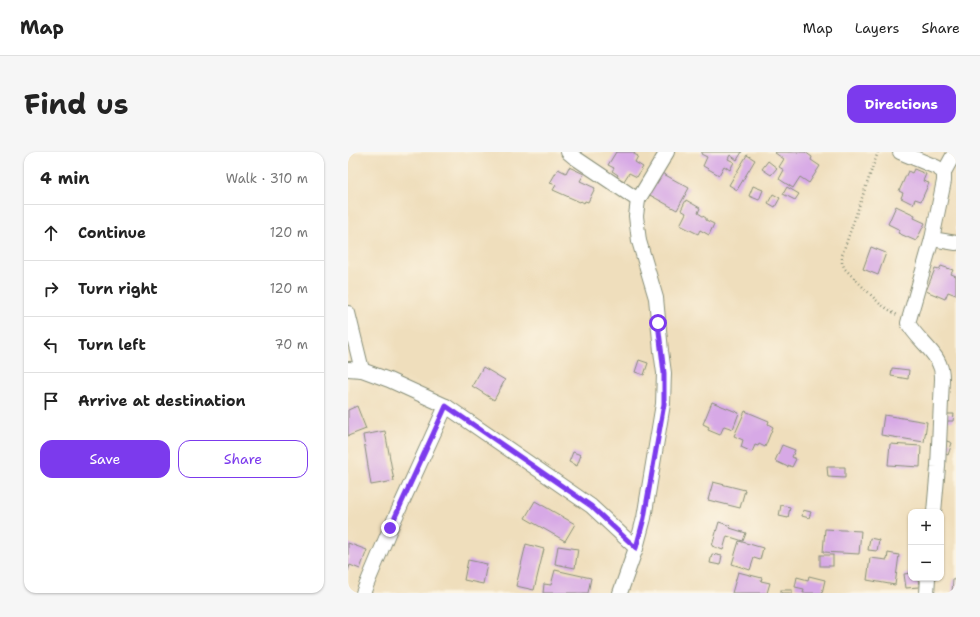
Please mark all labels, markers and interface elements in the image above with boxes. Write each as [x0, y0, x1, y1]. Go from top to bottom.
text: Map [20, 15, 64, 40]
text: Map [803, 19, 833, 37]
text: Layers [855, 19, 899, 37]
text: Share [921, 19, 960, 37]
text: Find us [24, 85, 129, 123]
button: Directions [847, 85, 956, 123]
text: 4 min [40, 167, 90, 189]
text: Walk · 310 m [226, 170, 308, 187]
icon: ahead [40, 222, 62, 244]
text: Continue [78, 223, 146, 243]
text: 120 m [270, 224, 308, 241]
icon: right [40, 278, 62, 300]
text: Turn right [78, 279, 158, 299]
text: 120 m [270, 280, 308, 297]
route start [649, 314, 667, 332]
icon: left [40, 334, 62, 356]
text: Turn left [78, 335, 146, 355]
text: 70 m [274, 336, 308, 353]
icon: arrive [40, 390, 62, 412]
text: Arrive at destination [78, 391, 246, 411]
button: Save [40, 440, 170, 478]
button: Share [178, 440, 308, 478]
map controls [908, 509, 944, 581]
button: + [908, 509, 944, 545]
route end [381, 519, 399, 537]
button: − [908, 545, 944, 581]

